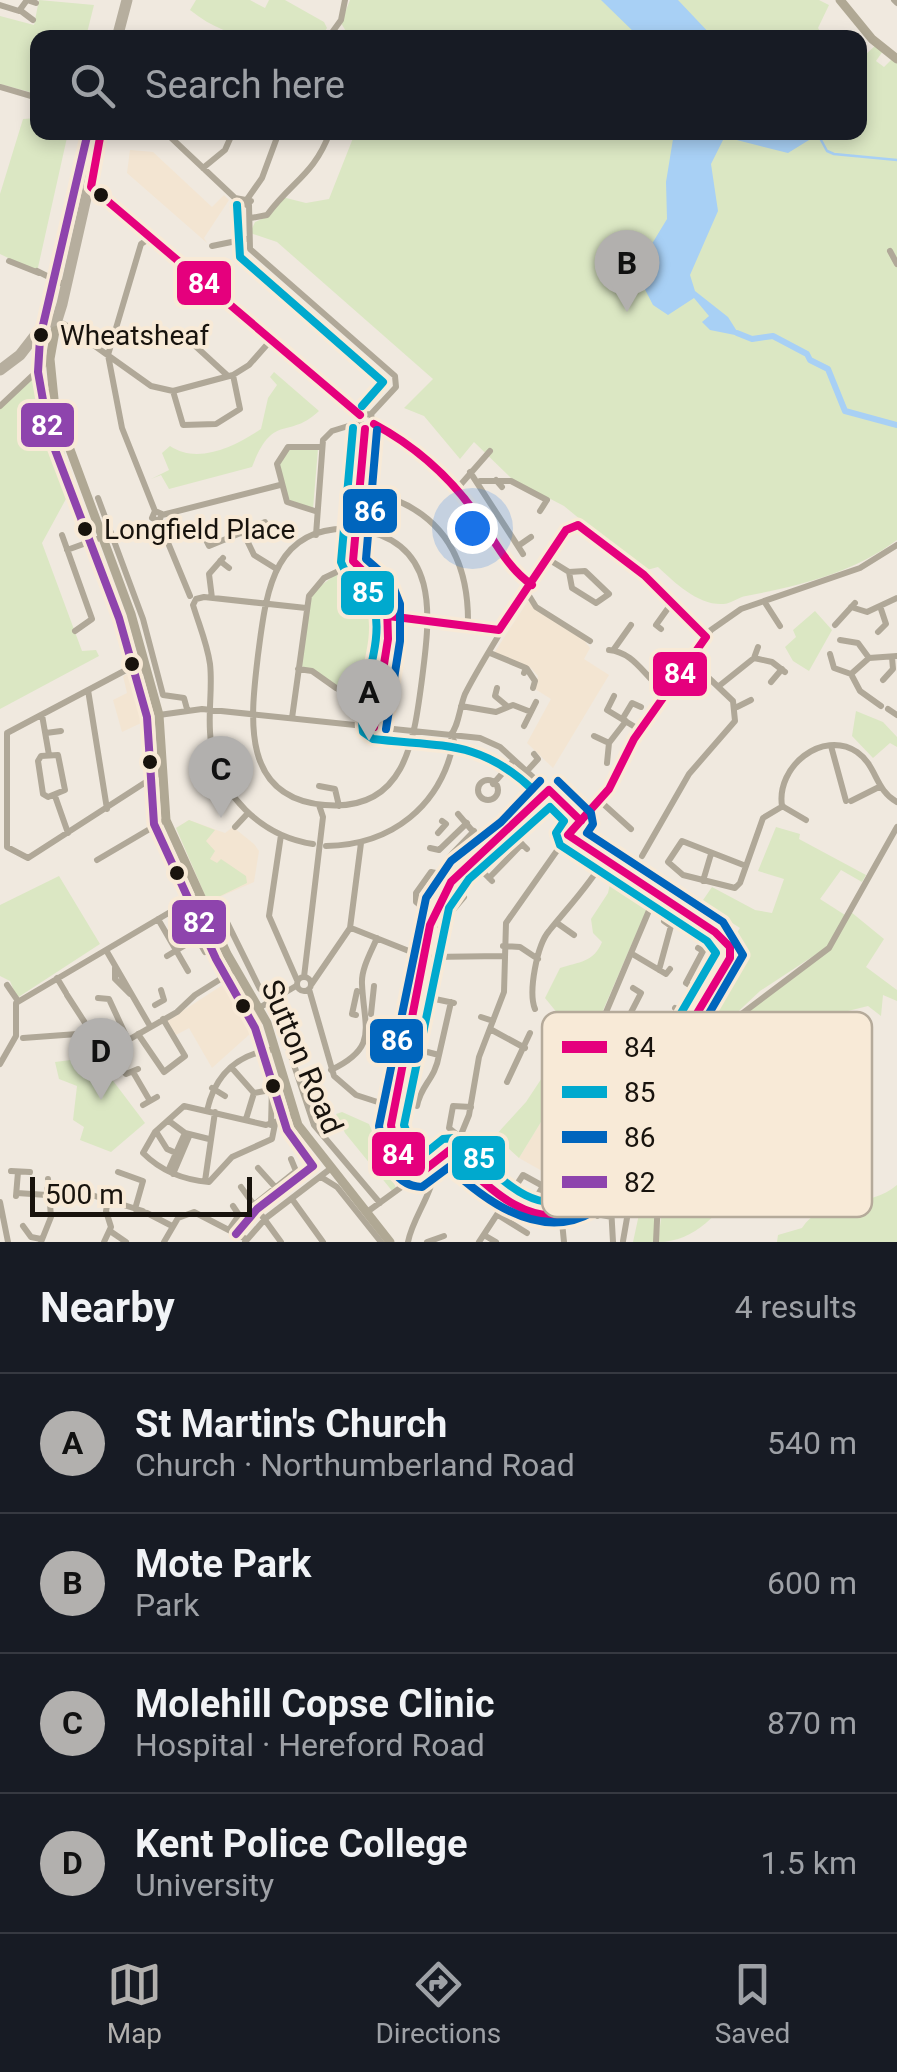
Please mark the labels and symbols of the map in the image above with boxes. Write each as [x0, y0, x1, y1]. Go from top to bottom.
unlabelled marker [91, 185, 111, 205]
pin: B [594, 230, 660, 312]
line badge: 84 [175, 259, 233, 307]
text: 84 [188, 267, 220, 300]
place label: Wheatsheaf [60, 319, 209, 352]
marker: Wheatsheaf [31, 325, 51, 345]
line badge: 82 [19, 401, 76, 449]
text: 82 [31, 409, 63, 442]
line badge: 86 [341, 487, 399, 535]
text: 86 [354, 495, 386, 528]
your location [447, 503, 498, 554]
place label: Longfield Place [104, 513, 295, 546]
marker: Longfield Place [75, 519, 95, 539]
line badge: 85 [339, 569, 396, 617]
text: 85 [352, 576, 384, 609]
line badge: 84 [651, 650, 709, 698]
unlabelled marker [122, 654, 142, 674]
text: 84 [664, 657, 696, 690]
pin: A [336, 658, 402, 741]
pin: C [188, 736, 254, 818]
unlabelled marker [140, 752, 160, 772]
unlabelled marker [167, 863, 187, 883]
line badge: 82 [170, 898, 228, 946]
text: 82 [183, 906, 215, 939]
street label: Sutton Road [254, 975, 351, 1139]
unlabelled marker [233, 996, 253, 1016]
legend [542, 1012, 872, 1217]
line badge: 86 [368, 1017, 425, 1065]
pin: D [68, 1018, 134, 1100]
text: 86 [381, 1024, 413, 1057]
text: 84 [624, 1031, 656, 1064]
unlabelled marker [263, 1076, 283, 1096]
text: 85 [624, 1076, 655, 1109]
text: 86 [624, 1121, 655, 1154]
line badge: 84 [370, 1130, 427, 1178]
line badge: 85 [450, 1134, 507, 1182]
text: 84 [382, 1138, 414, 1171]
text: 85 [463, 1142, 495, 1175]
text: 82 [624, 1166, 655, 1199]
scale bar [30, 1172, 252, 1216]

